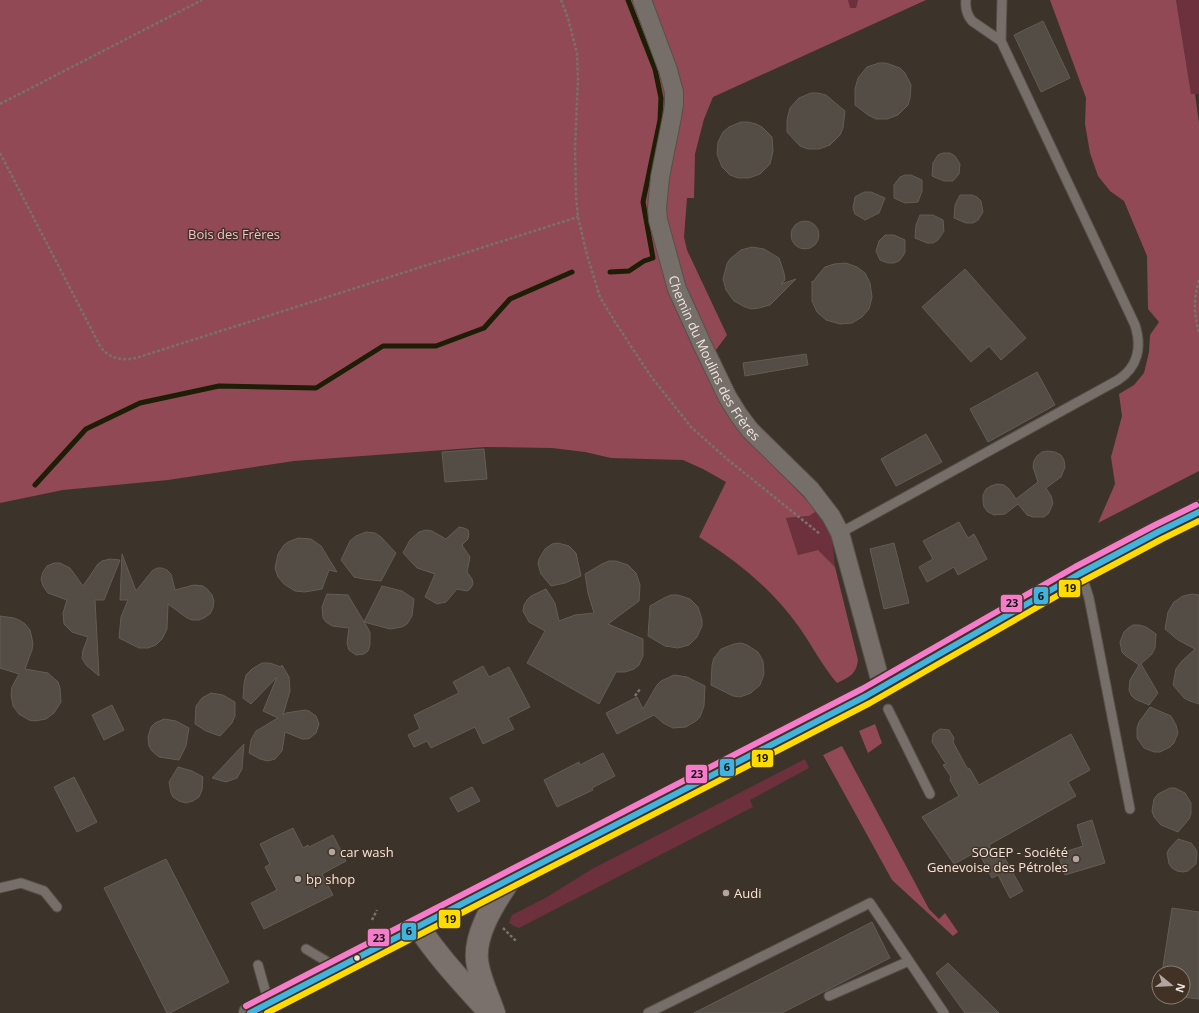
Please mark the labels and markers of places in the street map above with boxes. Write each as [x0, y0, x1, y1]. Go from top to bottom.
place label: car wash [340, 843, 394, 861]
place label: SOGEP - Société Genevoise des Pétroles [927, 843, 1068, 876]
marker: car wash [327, 847, 337, 857]
marker: SOGEP - Société Genevoise des Pétroles [1071, 854, 1081, 864]
place label: bp shop [306, 870, 355, 888]
marker: bp shop [293, 874, 303, 884]
place label: Audi [734, 884, 761, 902]
marker: Audi [721, 888, 731, 898]
unlabelled marker [352, 953, 362, 963]

